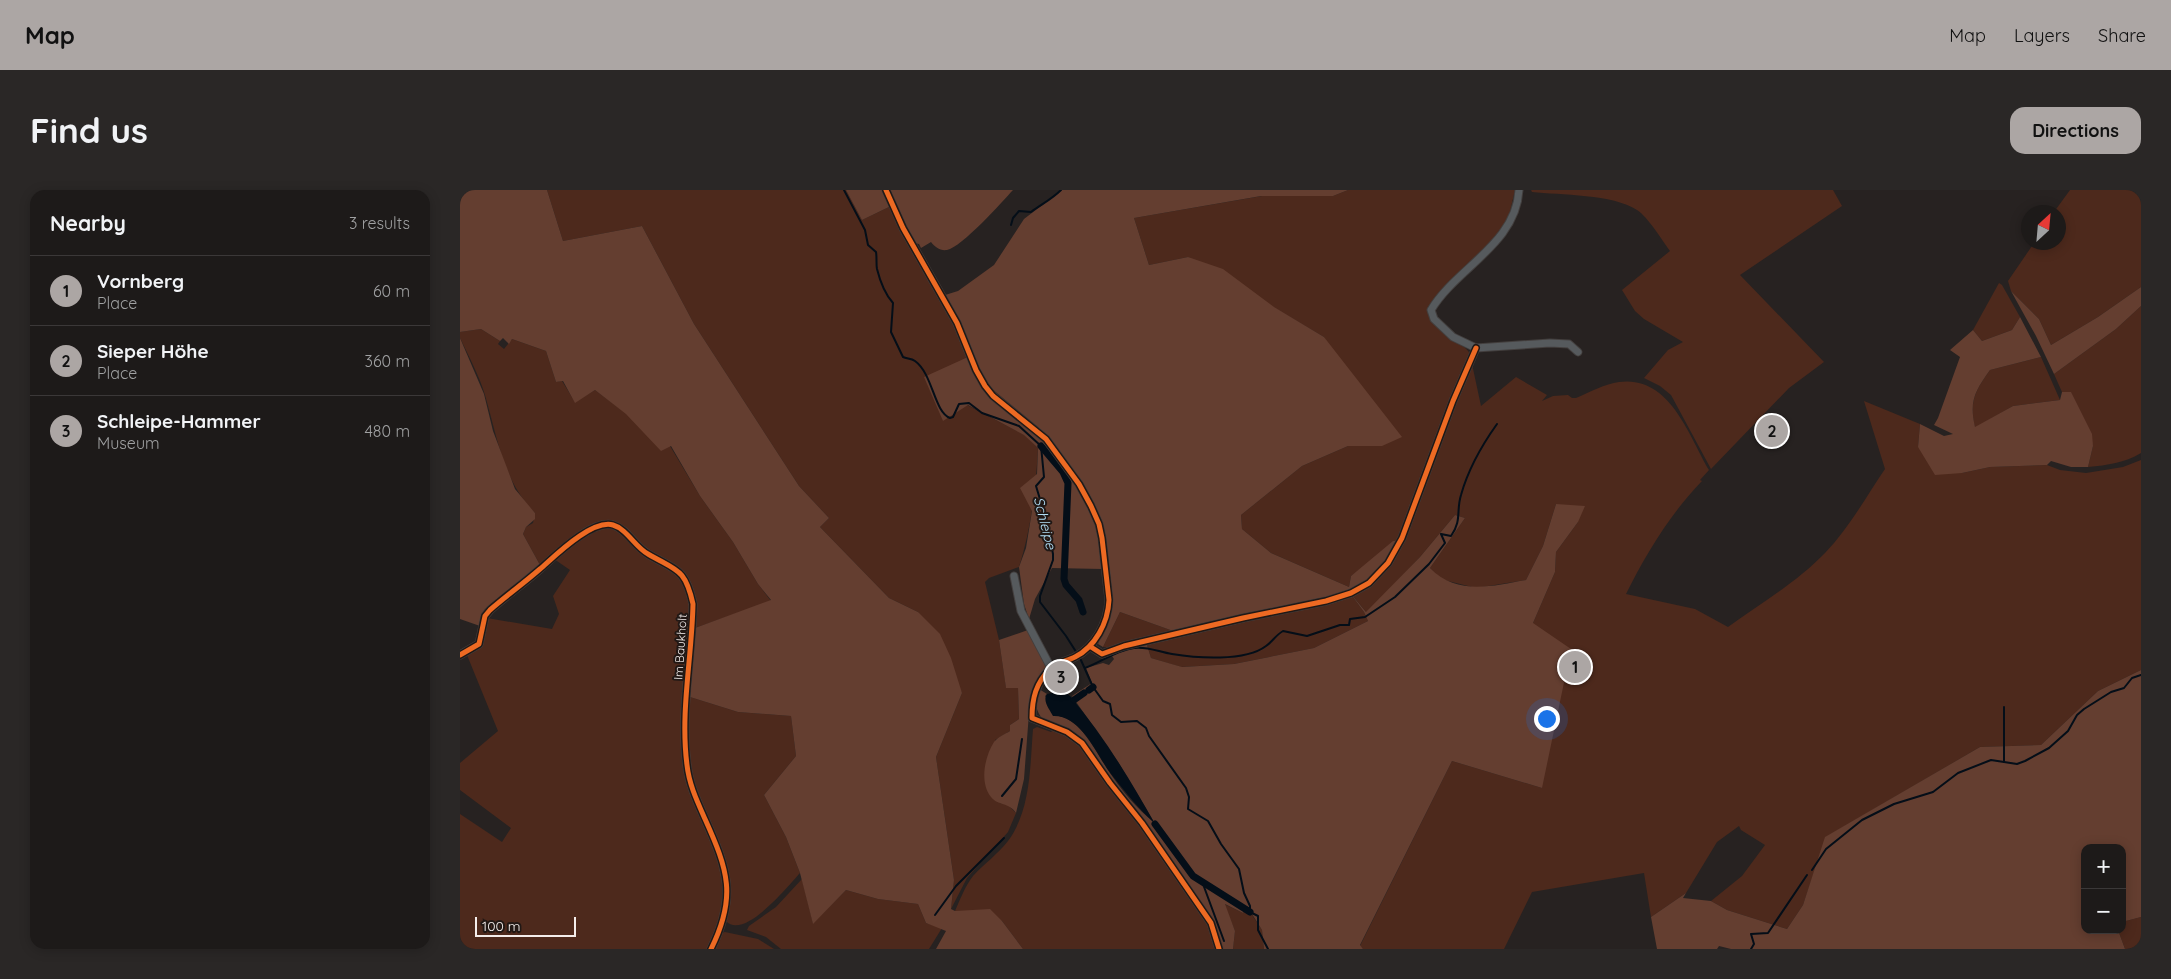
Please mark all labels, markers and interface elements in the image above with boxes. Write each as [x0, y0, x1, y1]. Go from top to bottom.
text: Map [25, 20, 75, 50]
text: Map [1949, 24, 1986, 47]
text: Layers [2014, 24, 2070, 47]
text: Share [2098, 24, 2146, 47]
button: Directions [2010, 107, 2141, 154]
text: Find us [30, 108, 148, 152]
north arrow [2021, 205, 2066, 250]
text: Nearby [50, 210, 126, 236]
text: 3 results [349, 213, 410, 233]
text: Vornberg [97, 269, 184, 293]
text: 1 [63, 281, 69, 301]
text: 60 m [373, 281, 410, 301]
text: Place [97, 293, 137, 313]
text: Sieper Höhe [97, 339, 209, 363]
text: 2 [61, 351, 71, 371]
text: 360 m [365, 351, 410, 371]
text: Place [97, 363, 137, 383]
text: Schleipe-Hammer [97, 409, 261, 433]
pin: 2 [1756, 412, 1788, 450]
text: 3 [62, 421, 70, 441]
text: 480 m [364, 421, 410, 441]
text: Museum [97, 433, 160, 453]
water label: Schleipe [1030, 495, 1060, 552]
street label: Im Baukholt [670, 613, 690, 681]
pin: 1 [1559, 648, 1591, 686]
pin: 3 [1045, 658, 1077, 696]
your location [1534, 706, 1560, 732]
map controls [2081, 844, 2126, 934]
button: + [2081, 844, 2126, 889]
button: − [2081, 889, 2126, 934]
scale bar [475, 914, 576, 937]
text: 100 m [482, 917, 520, 935]

